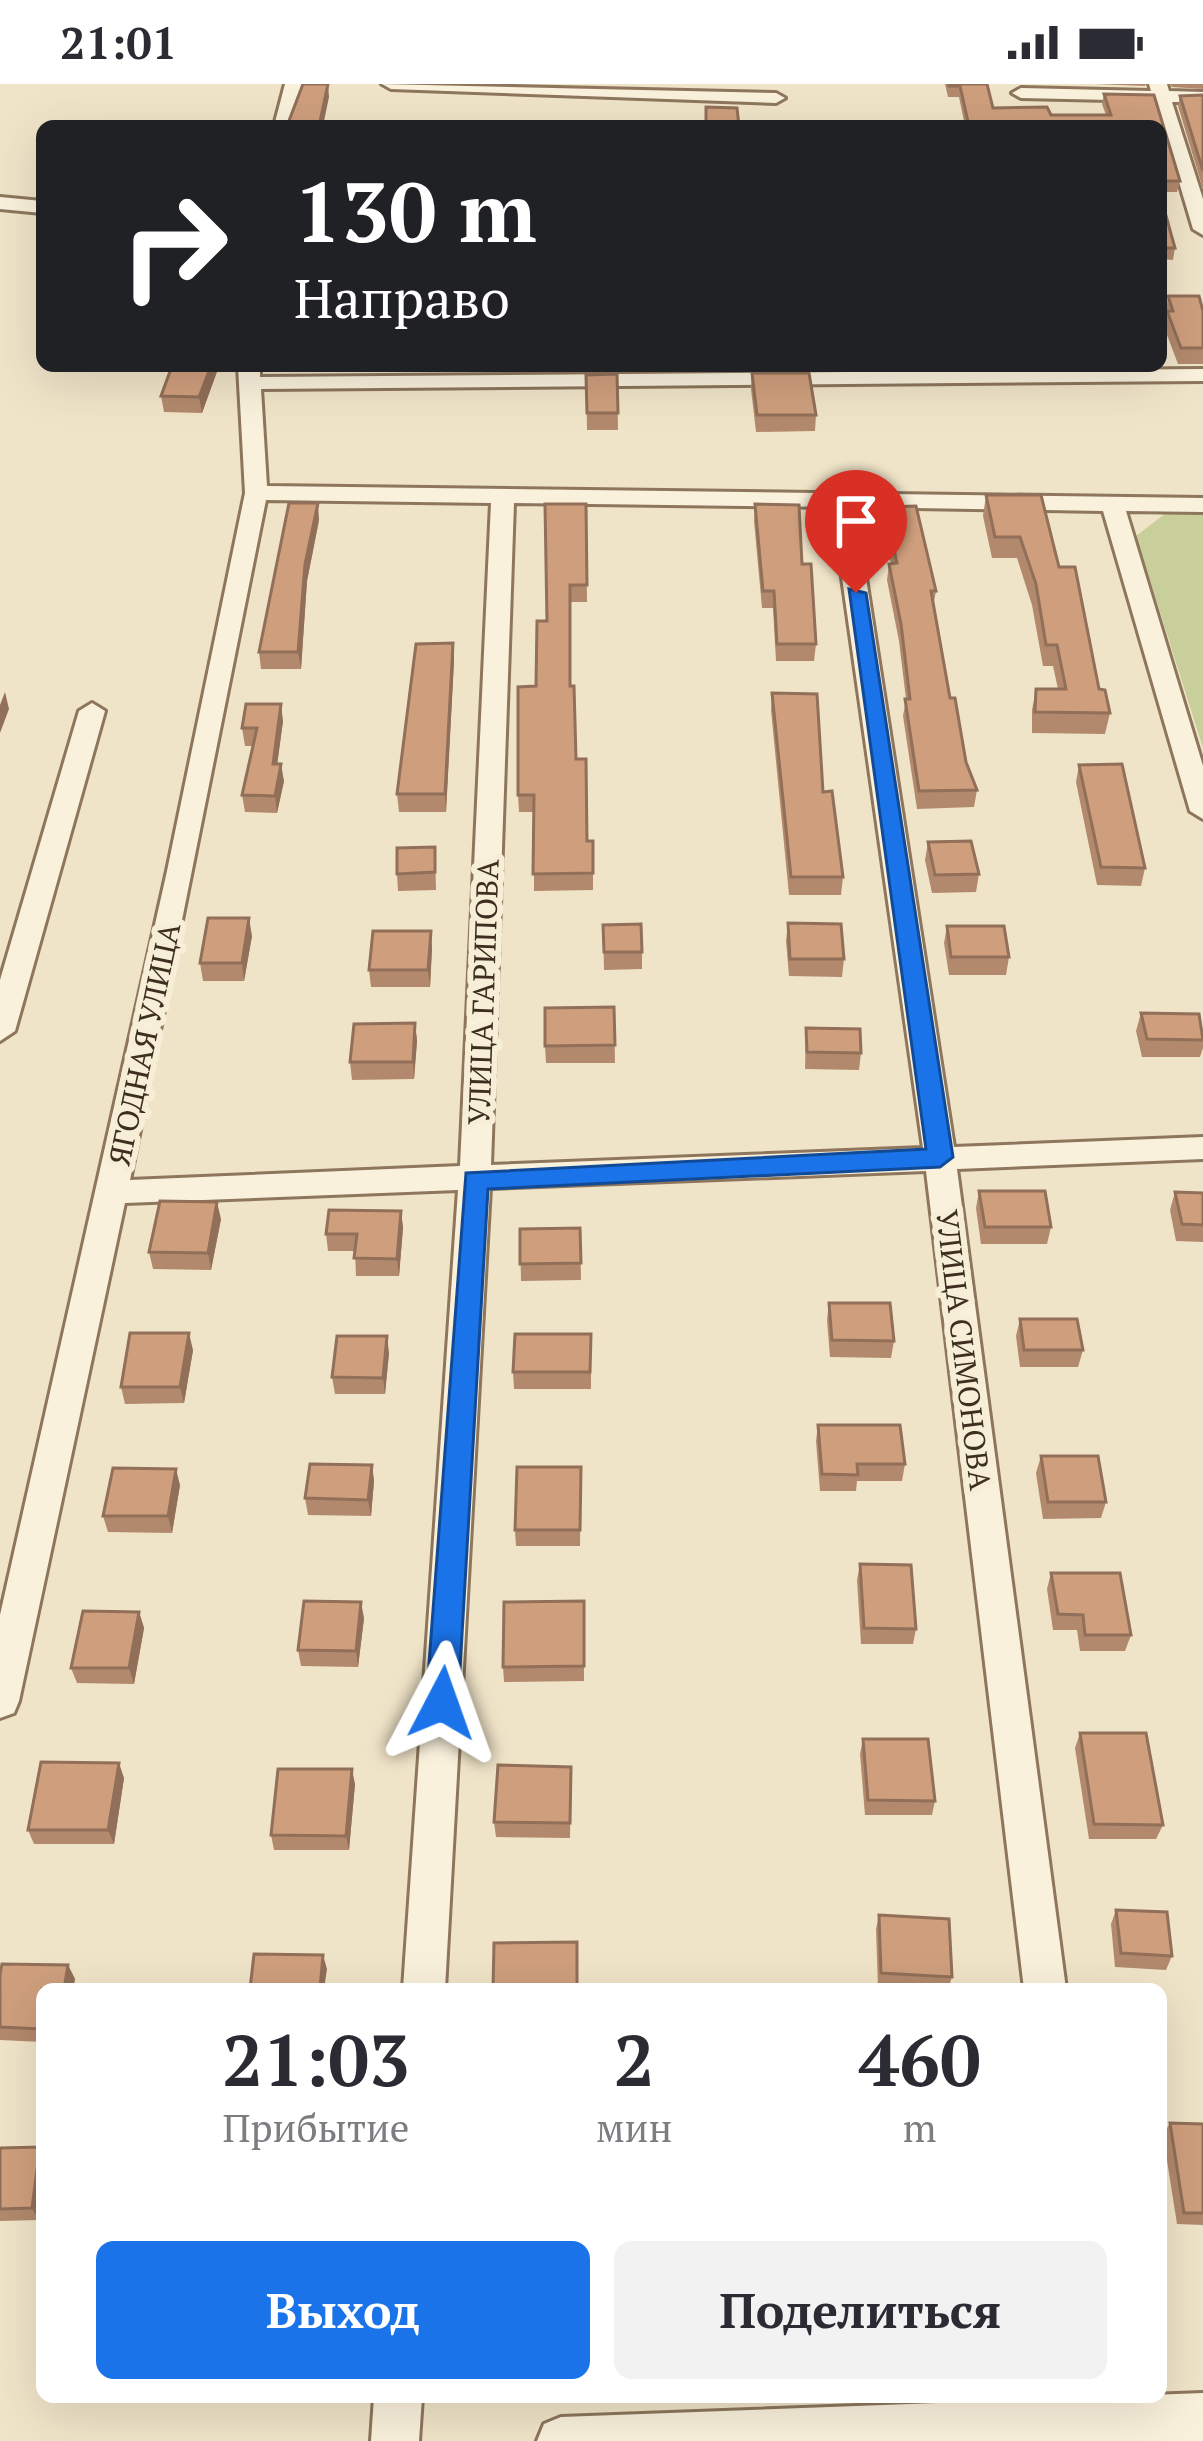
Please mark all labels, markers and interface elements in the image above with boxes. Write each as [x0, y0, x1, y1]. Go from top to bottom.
text: 21:01 [60, 12, 177, 72]
text: 130 m [294, 155, 537, 266]
icon: right [96, 168, 252, 324]
text: Направо [294, 262, 510, 333]
pin [805, 470, 907, 593]
icon: arrive [823, 488, 889, 554]
street label: УЛИЦА ГАРИПОВА [458, 858, 508, 1126]
street label: ЯГОДНАЯ УЛИЦА [99, 918, 189, 1169]
street label: УЛИЦА СИМОНОВА [927, 1207, 1001, 1493]
position arrow [379, 1640, 505, 1766]
text: 21:03 [222, 2011, 410, 2107]
text: 2 [614, 2011, 655, 2107]
text: 460 [859, 2011, 981, 2107]
text: Прибытие [223, 2101, 409, 2153]
text: мин [596, 2101, 672, 2153]
text: m [903, 2101, 937, 2153]
button: Выход [96, 2241, 590, 2379]
button: Поделиться [614, 2241, 1107, 2379]

